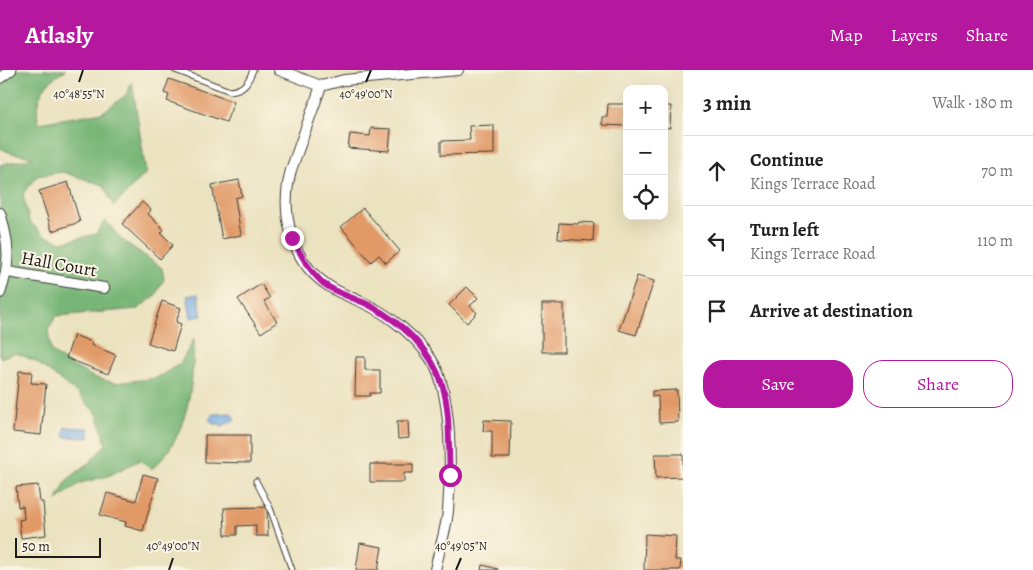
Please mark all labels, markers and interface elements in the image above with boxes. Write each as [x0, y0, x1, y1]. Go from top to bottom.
text: Atlasly [25, 19, 93, 51]
text: Map [830, 23, 863, 47]
text: Layers [891, 23, 938, 47]
text: Share [966, 23, 1008, 47]
map controls [623, 85, 668, 220]
button: + [623, 85, 668, 130]
text: 40°48'55"N [53, 86, 105, 102]
text: 40°49'00"N [339, 86, 393, 102]
text: 3 min [703, 89, 751, 117]
text: Walk · 180 m [932, 92, 1013, 114]
button: − [623, 130, 668, 175]
text: Continue [750, 147, 824, 173]
icon: ahead [703, 157, 731, 185]
text: 70 m [981, 160, 1013, 182]
text: Kings Terrace Road [750, 173, 876, 195]
button: locate [623, 175, 668, 220]
text: Turn left [750, 217, 819, 243]
route end [281, 227, 304, 250]
icon: left [703, 227, 731, 255]
text: 110 m [977, 230, 1013, 252]
text: Kings Terrace Road [750, 243, 876, 265]
street label: Hall Court [19, 246, 99, 282]
icon: arrive [703, 297, 731, 325]
text: Arrive at destination [750, 298, 913, 324]
button: Save [703, 360, 853, 408]
button: Share [863, 360, 1013, 408]
route start [439, 464, 462, 487]
scale bar [15, 535, 101, 558]
text: 50 m [22, 537, 50, 556]
text: 40°49'00"N [146, 538, 200, 554]
text: 40°49'05"N [435, 538, 487, 554]

